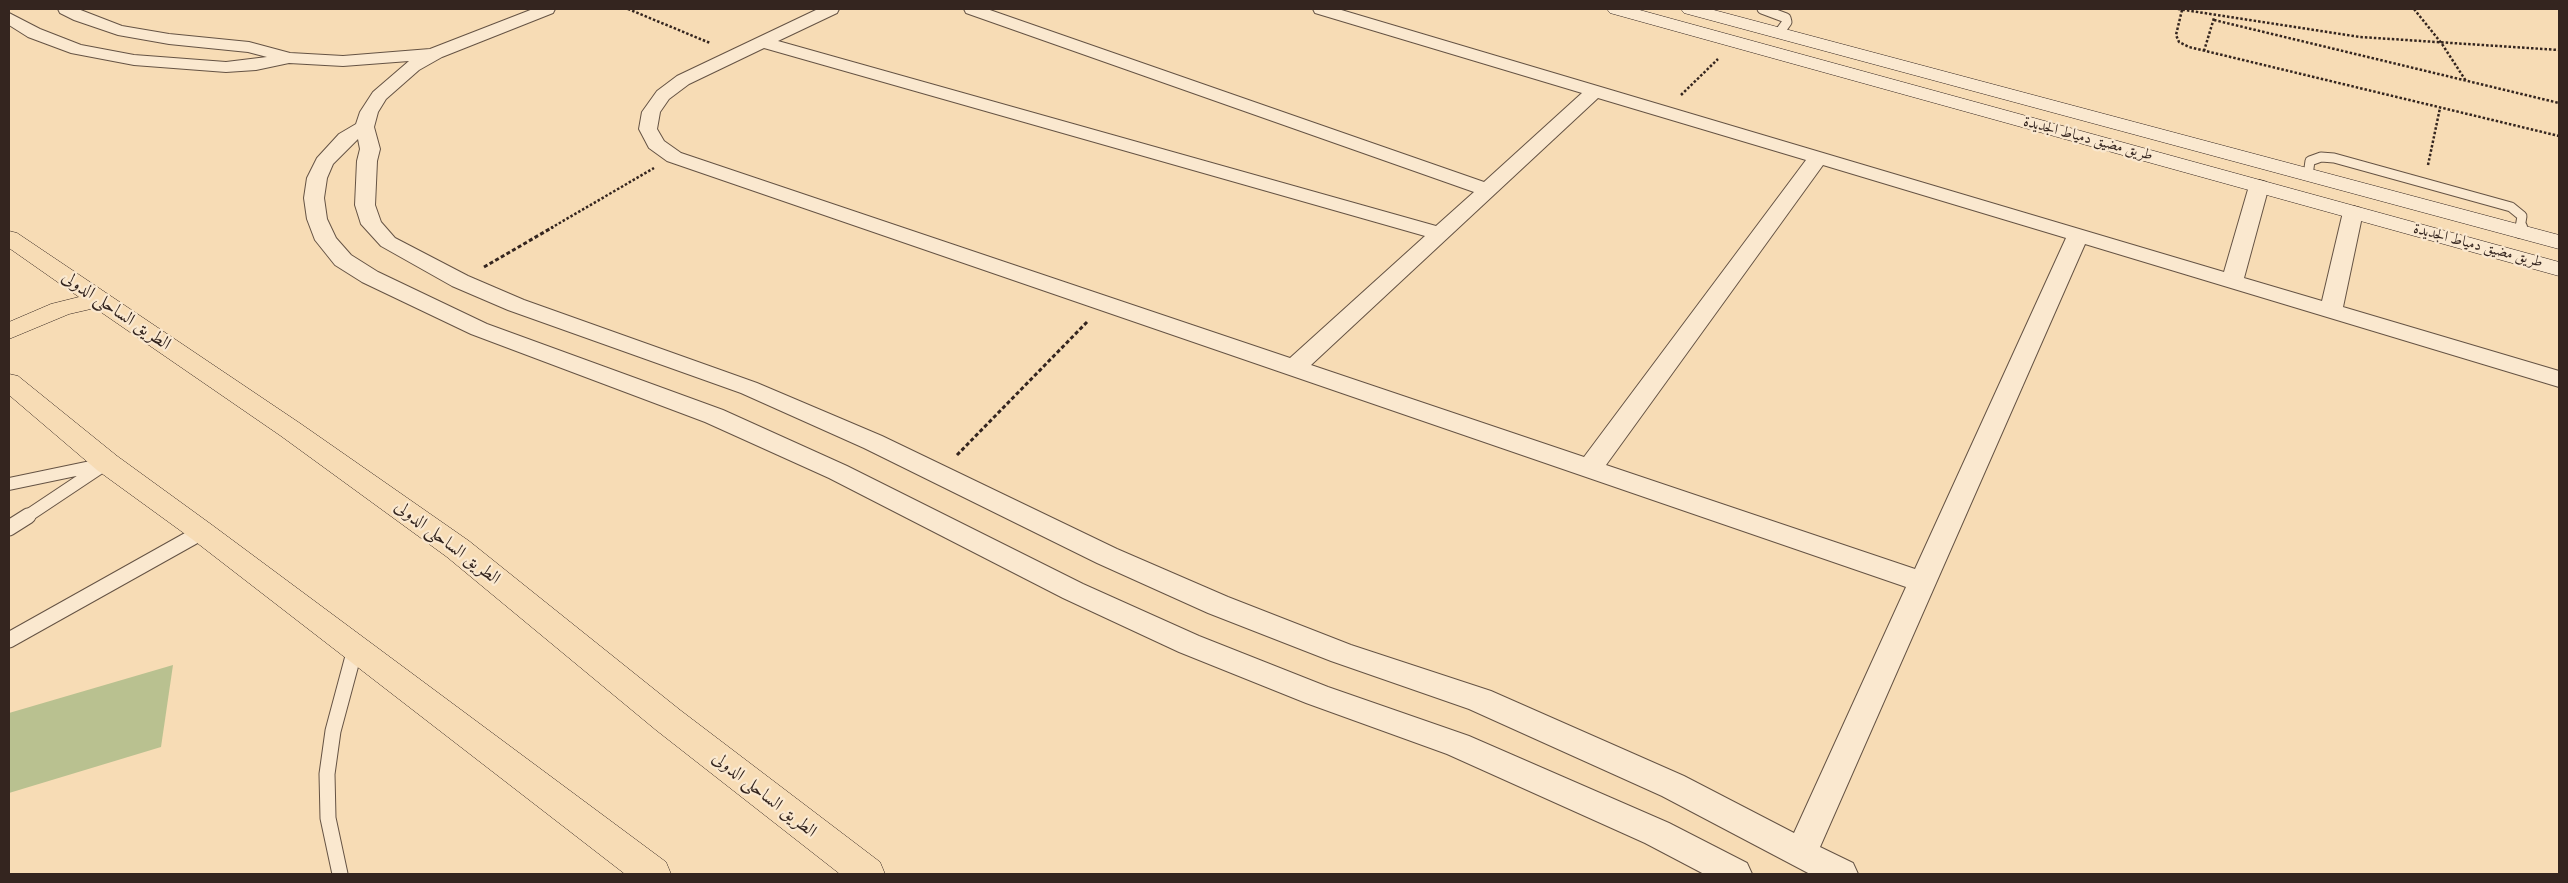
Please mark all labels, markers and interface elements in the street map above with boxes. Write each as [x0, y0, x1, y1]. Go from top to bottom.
street label: طريق مضيق دمياط الجديدة [2021, 113, 2155, 165]
street label: طريق مضيق دمياط الجديدة [2411, 220, 2545, 272]
street label: الطريق الساحلى الدولى [57, 267, 175, 355]
street label: الطريق الساحلى الدولى [390, 496, 504, 590]
street label: الطريق الساحلى الدولى [707, 747, 821, 843]

